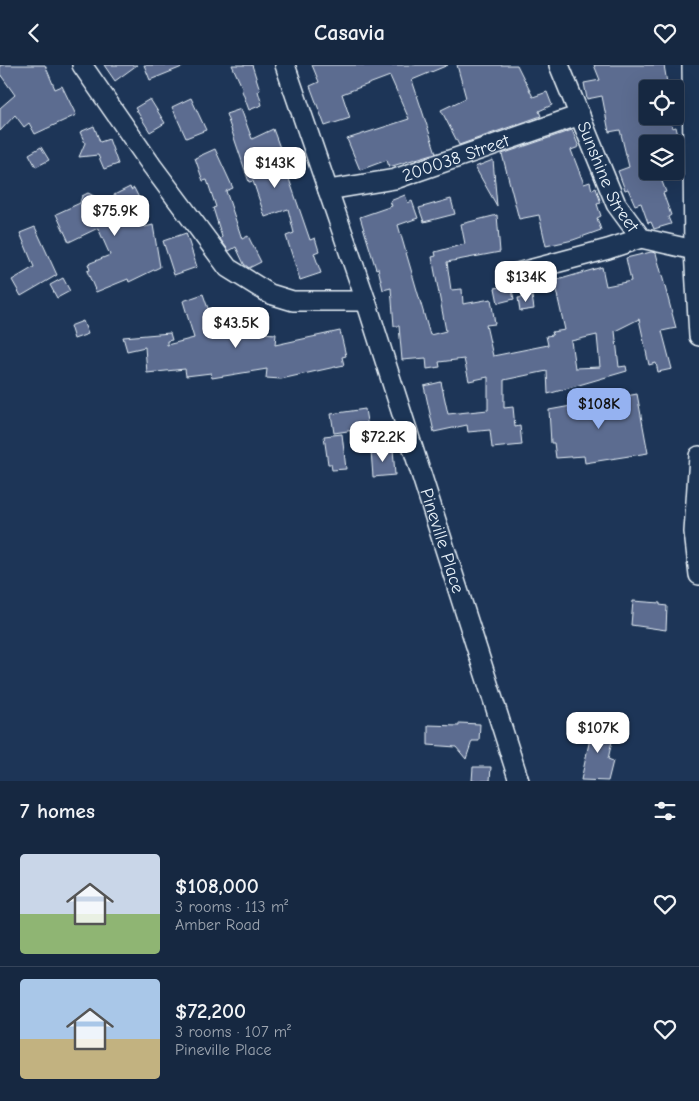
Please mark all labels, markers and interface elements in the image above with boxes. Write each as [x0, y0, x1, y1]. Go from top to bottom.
icon: back [20, 19, 48, 47]
icon: heart [651, 19, 679, 47]
text: Casavia [314, 20, 385, 46]
map controls [639, 80, 684, 180]
button: locate [639, 80, 684, 125]
street label: Sunshine Street [573, 118, 644, 237]
street label: 200038 Street [399, 130, 513, 186]
button: layers [639, 135, 684, 180]
pin: $143K [240, 147, 310, 189]
text: $143K [255, 154, 295, 172]
pin: $75.9K [74, 195, 156, 237]
text: $75.9K [92, 202, 138, 220]
pin: $134K [491, 261, 561, 303]
text: $134K [506, 268, 546, 286]
pin: $43.5K [195, 307, 277, 349]
text: $43.5K [213, 314, 259, 332]
pin: $108K [564, 387, 634, 430]
text: $108K [578, 395, 620, 413]
pin: $72.2K [342, 421, 424, 463]
text: $72.2K [361, 428, 405, 446]
street label: Pineville Place [416, 486, 469, 596]
pin: $107K [563, 711, 633, 754]
text: $107K [577, 719, 619, 737]
icon: filters [651, 797, 679, 825]
text: 7 homes [20, 799, 95, 823]
icon: home [60, 874, 120, 934]
text: $108,000 [175, 874, 259, 898]
icon: heart [651, 890, 679, 918]
text: 3 rooms · 113 m² [175, 898, 288, 916]
text: Amber Road [175, 916, 260, 934]
icon: home [60, 999, 120, 1059]
text: $72,200 [175, 999, 246, 1023]
icon: heart [651, 1015, 679, 1043]
text: 3 rooms · 107 m² [175, 1023, 291, 1041]
text: Pineville Place [175, 1041, 272, 1059]

